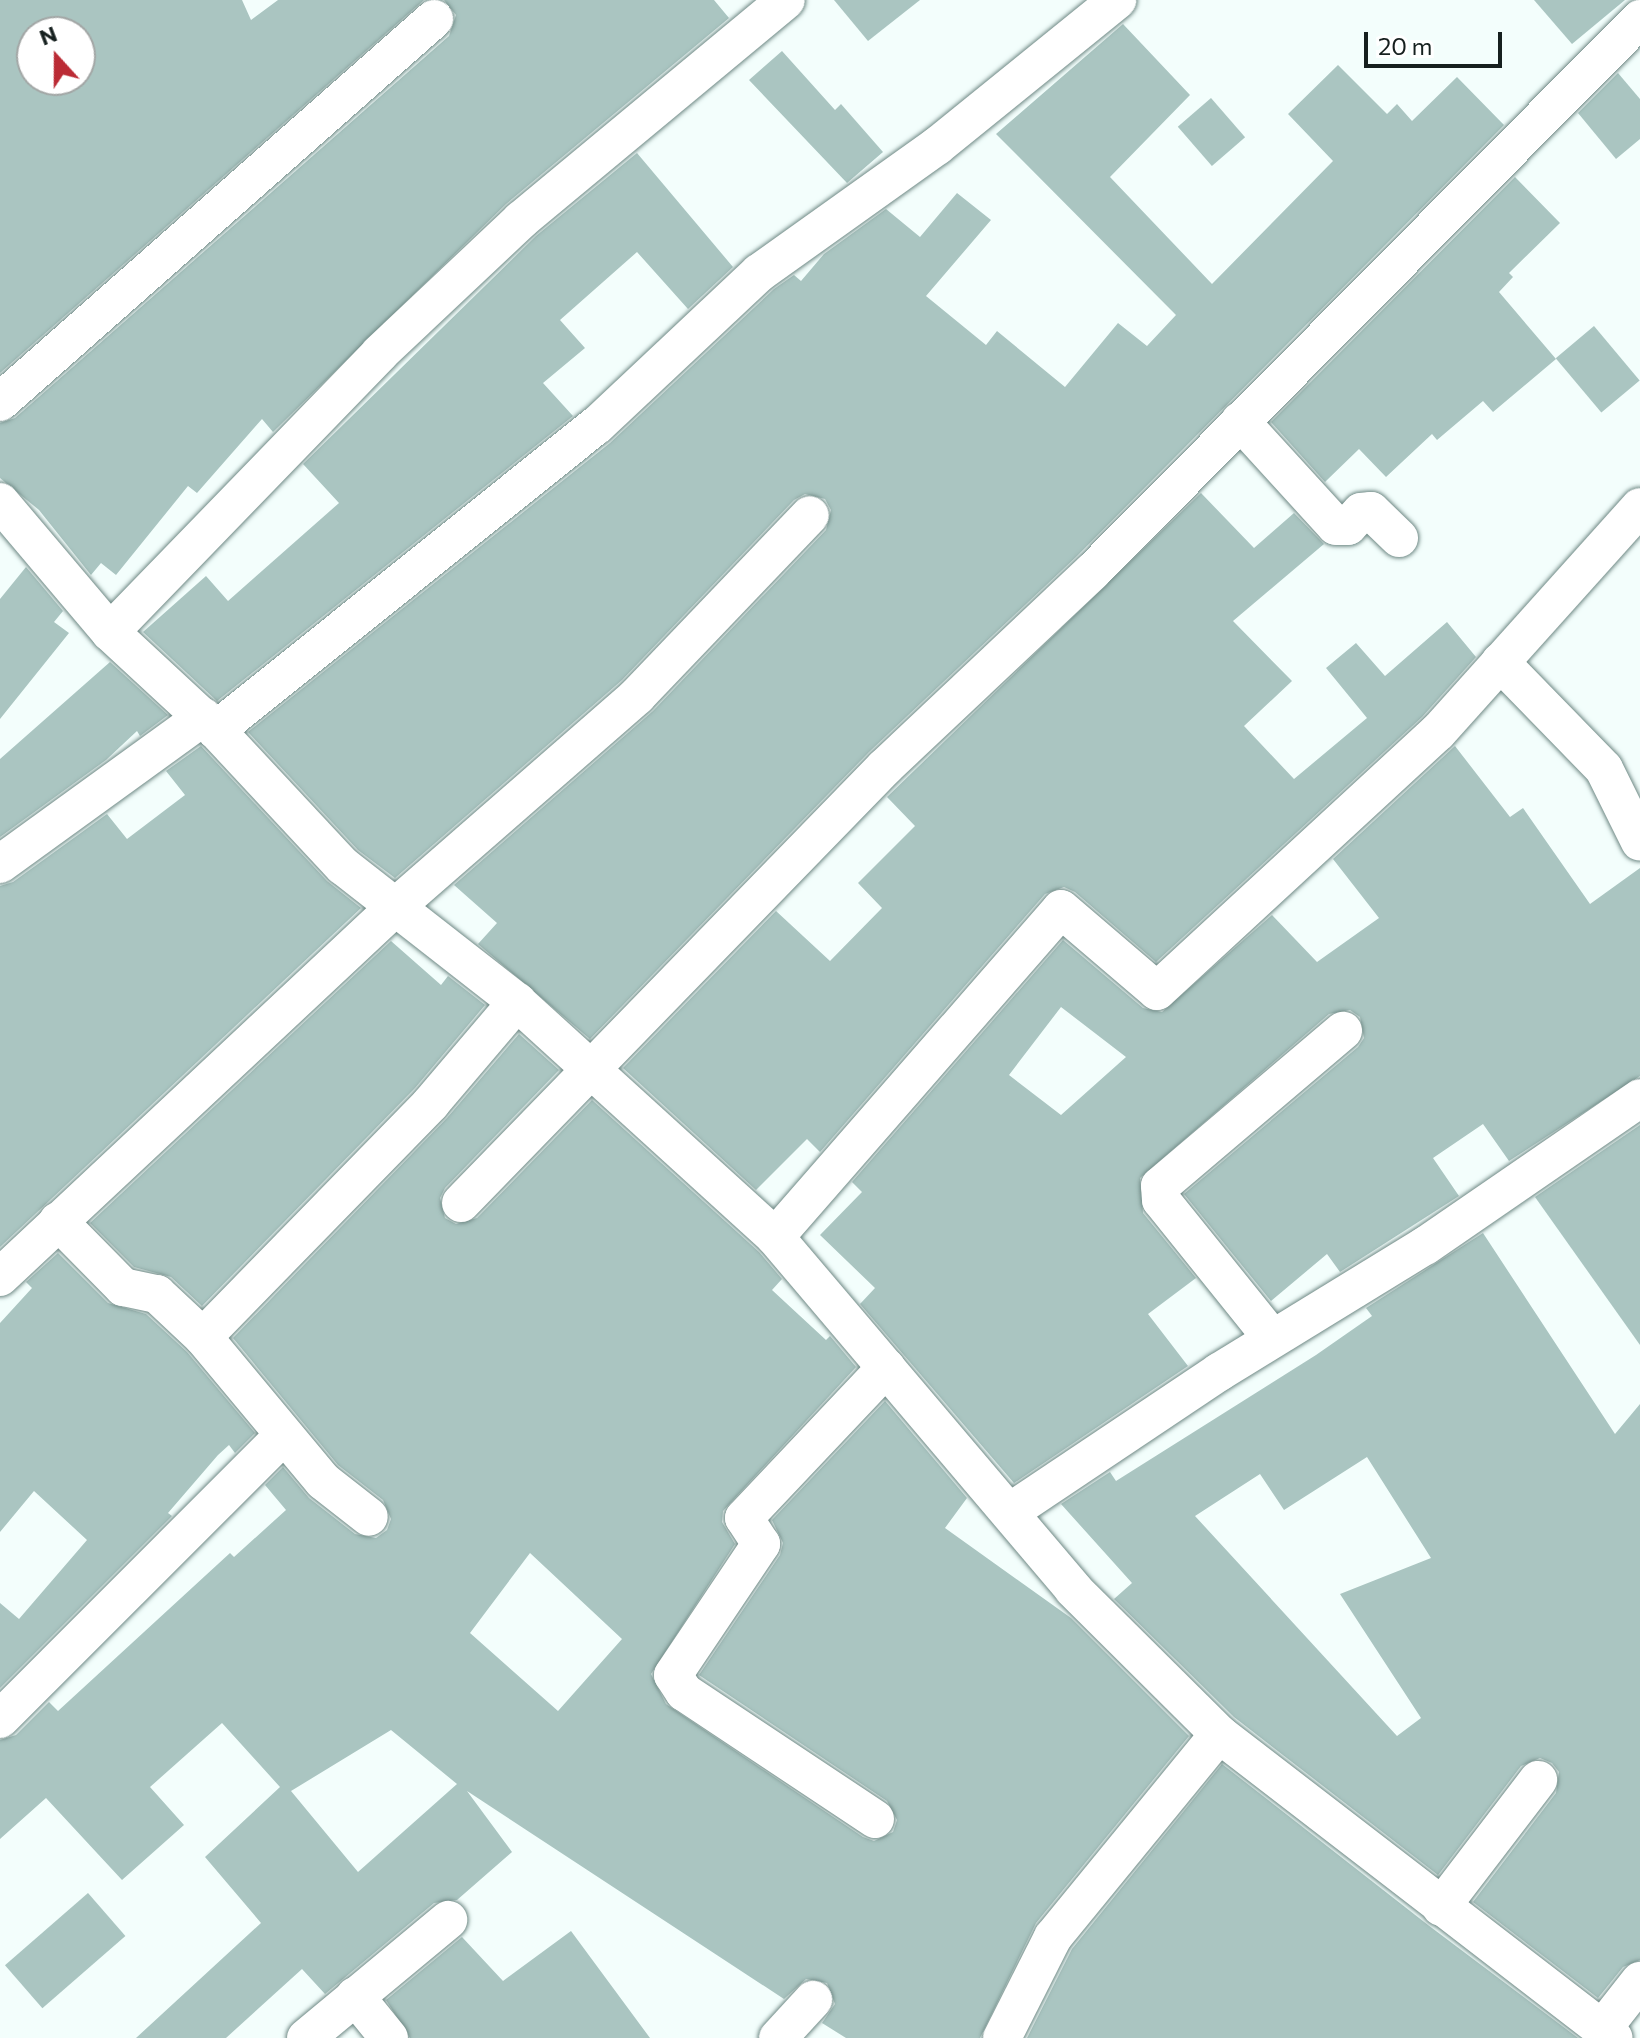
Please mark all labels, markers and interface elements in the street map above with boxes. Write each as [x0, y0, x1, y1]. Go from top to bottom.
north arrow [16, 16, 96, 96]
scale bar [1368, 16, 1506, 66]
text: N [35, 19, 60, 51]
text: 20 m [1378, 31, 1432, 60]

